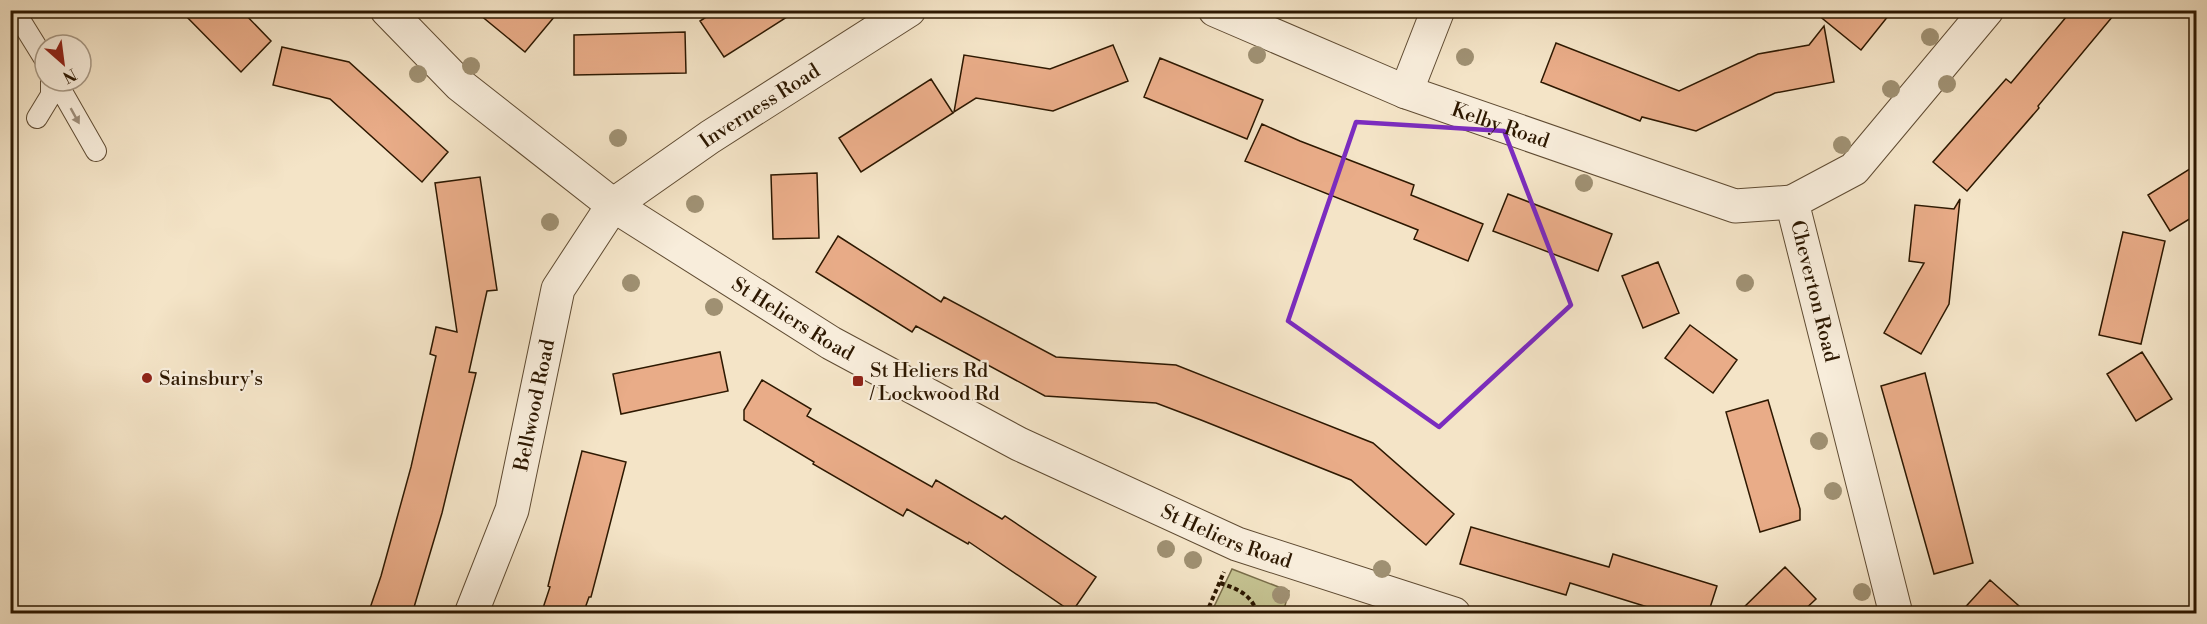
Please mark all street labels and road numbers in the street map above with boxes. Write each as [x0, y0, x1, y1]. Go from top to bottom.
street label: Inverness Road [695, 59, 826, 154]
street label: Kelby Road [1448, 98, 1553, 155]
street label: Cheverton Road [1784, 218, 1843, 365]
street label: St Heliers Road [726, 272, 858, 367]
street label: Bellwood Road [509, 337, 561, 474]
street label: St Heliers Road [1157, 500, 1296, 575]

